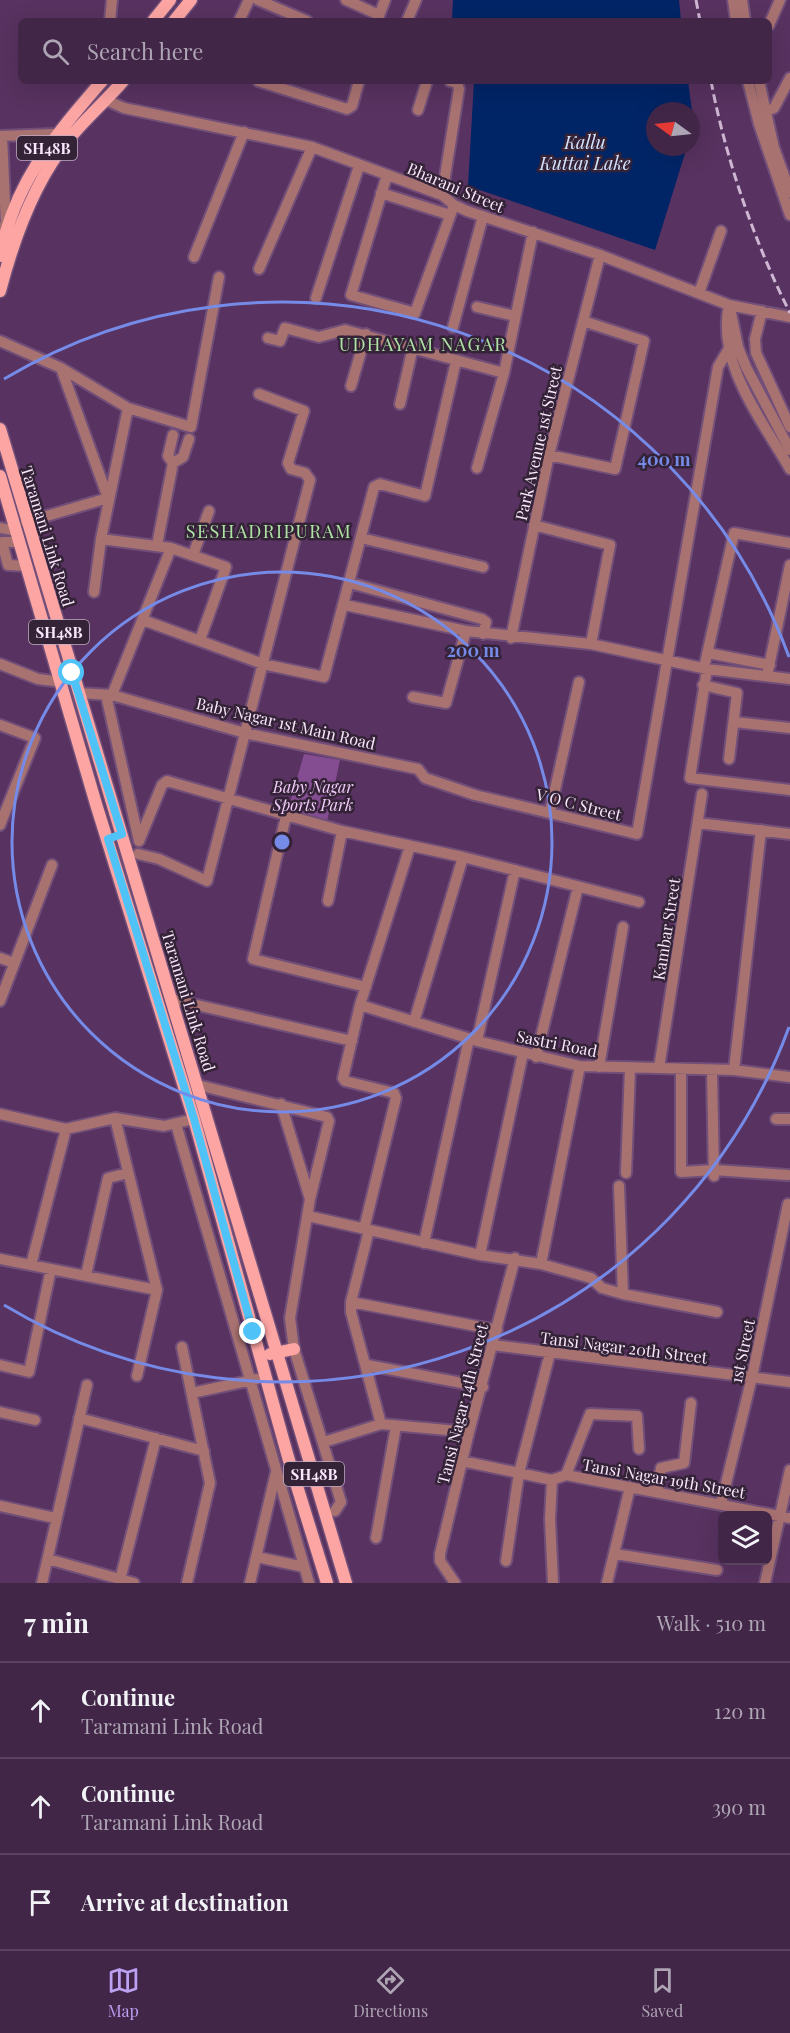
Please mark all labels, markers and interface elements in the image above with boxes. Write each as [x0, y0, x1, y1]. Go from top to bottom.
search box [18, 18, 772, 84]
icon: search [39, 35, 72, 68]
text: Search here [87, 36, 203, 66]
north arrow [646, 102, 700, 156]
water label: Kallu Kuttai Lake [539, 130, 631, 175]
road number: SH48B [17, 136, 77, 160]
street label: Bharani Street [404, 157, 508, 217]
district label: UDHAYAM NAGAR [339, 332, 507, 356]
street label: Park Avenue 1st Street [510, 363, 566, 522]
text: 400 m [637, 447, 691, 471]
street label: Taramani Link Road [17, 463, 79, 609]
district label: SESHADRIPURAM [186, 519, 352, 543]
road number: SH48B [29, 620, 89, 644]
text: 200 m [446, 638, 500, 662]
route start [58, 659, 84, 685]
street label: Baby Nagar 1st Main Road [194, 692, 378, 754]
park label: Baby Nagar Sports Park [272, 776, 354, 815]
street label: V O C Street [533, 783, 624, 825]
centre of rings [272, 832, 292, 852]
street label: Kambar Street [648, 876, 685, 982]
street label: Taramani Link Road [158, 928, 220, 1074]
street label: Sastri Road [515, 1025, 599, 1061]
street label: 1st Street [725, 1317, 759, 1385]
route end [239, 1318, 265, 1344]
street label: Tansi Nagar 14th Street [432, 1321, 492, 1487]
street label: Tansi Nagar 20th Street [539, 1326, 709, 1368]
street label: Tansi Nagar 19th Street [581, 1453, 747, 1503]
road number: SH48B [284, 1462, 344, 1486]
map controls [718, 1511, 772, 1565]
button: layers [718, 1511, 772, 1565]
text: 7 min [24, 1605, 89, 1640]
text: Walk · 510 m [657, 1609, 766, 1636]
text: Continue [81, 1682, 175, 1712]
icon: ahead [24, 1694, 57, 1727]
text: 120 m [714, 1697, 766, 1724]
text: Taramani Link Road [81, 1712, 263, 1739]
text: Continue [81, 1778, 175, 1808]
icon: ahead [24, 1790, 57, 1823]
text: 390 m [712, 1793, 766, 1820]
text: Taramani Link Road [81, 1808, 263, 1835]
icon: arrive [24, 1886, 57, 1919]
text: Arrive at destination [81, 1887, 289, 1917]
tab: Map [107, 1964, 140, 2021]
tab: Directions [353, 1964, 428, 2021]
tab: Saved [642, 1964, 683, 2021]

